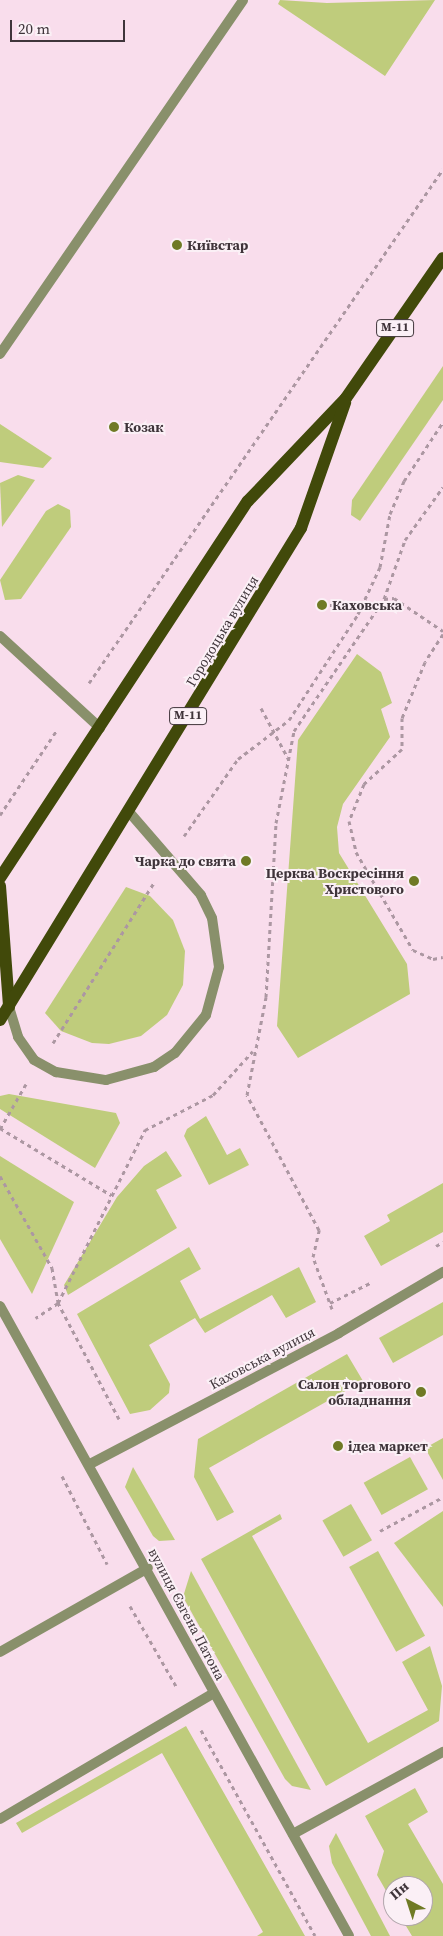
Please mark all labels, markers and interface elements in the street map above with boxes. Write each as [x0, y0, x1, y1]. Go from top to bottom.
scale bar [12, 10, 128, 42]
text: 20 m [18, 18, 50, 39]
place label: Київстар [187, 237, 248, 253]
marker: Київстар [171, 239, 183, 251]
road number: М-11 [375, 318, 415, 338]
place label: Козак [124, 419, 163, 435]
marker: Козак [108, 421, 120, 433]
street label: Городоцька вулиця [182, 573, 262, 689]
place label: Каховська [332, 597, 402, 613]
marker: Каховська [316, 599, 328, 611]
road number: М-11 [168, 706, 208, 726]
place label: Чарка до свята [135, 853, 236, 869]
marker: Чарка до свята [240, 855, 252, 867]
place label: Церква Воскресіння Христового [266, 865, 404, 898]
marker: Церква Воскресіння Христового [408, 875, 420, 887]
street label: Каховська вулиця [206, 1323, 318, 1393]
place label: Салон торгового обладнання [298, 1376, 411, 1408]
marker: Салон торгового обладнання [415, 1386, 427, 1398]
place label: ідеа маркет [348, 1438, 428, 1454]
marker: ідеа маркет [332, 1440, 344, 1452]
street label: вулиця Євгена Патона [145, 1545, 229, 1683]
north arrow [383, 1876, 433, 1926]
text: Пн [385, 1876, 413, 1904]

